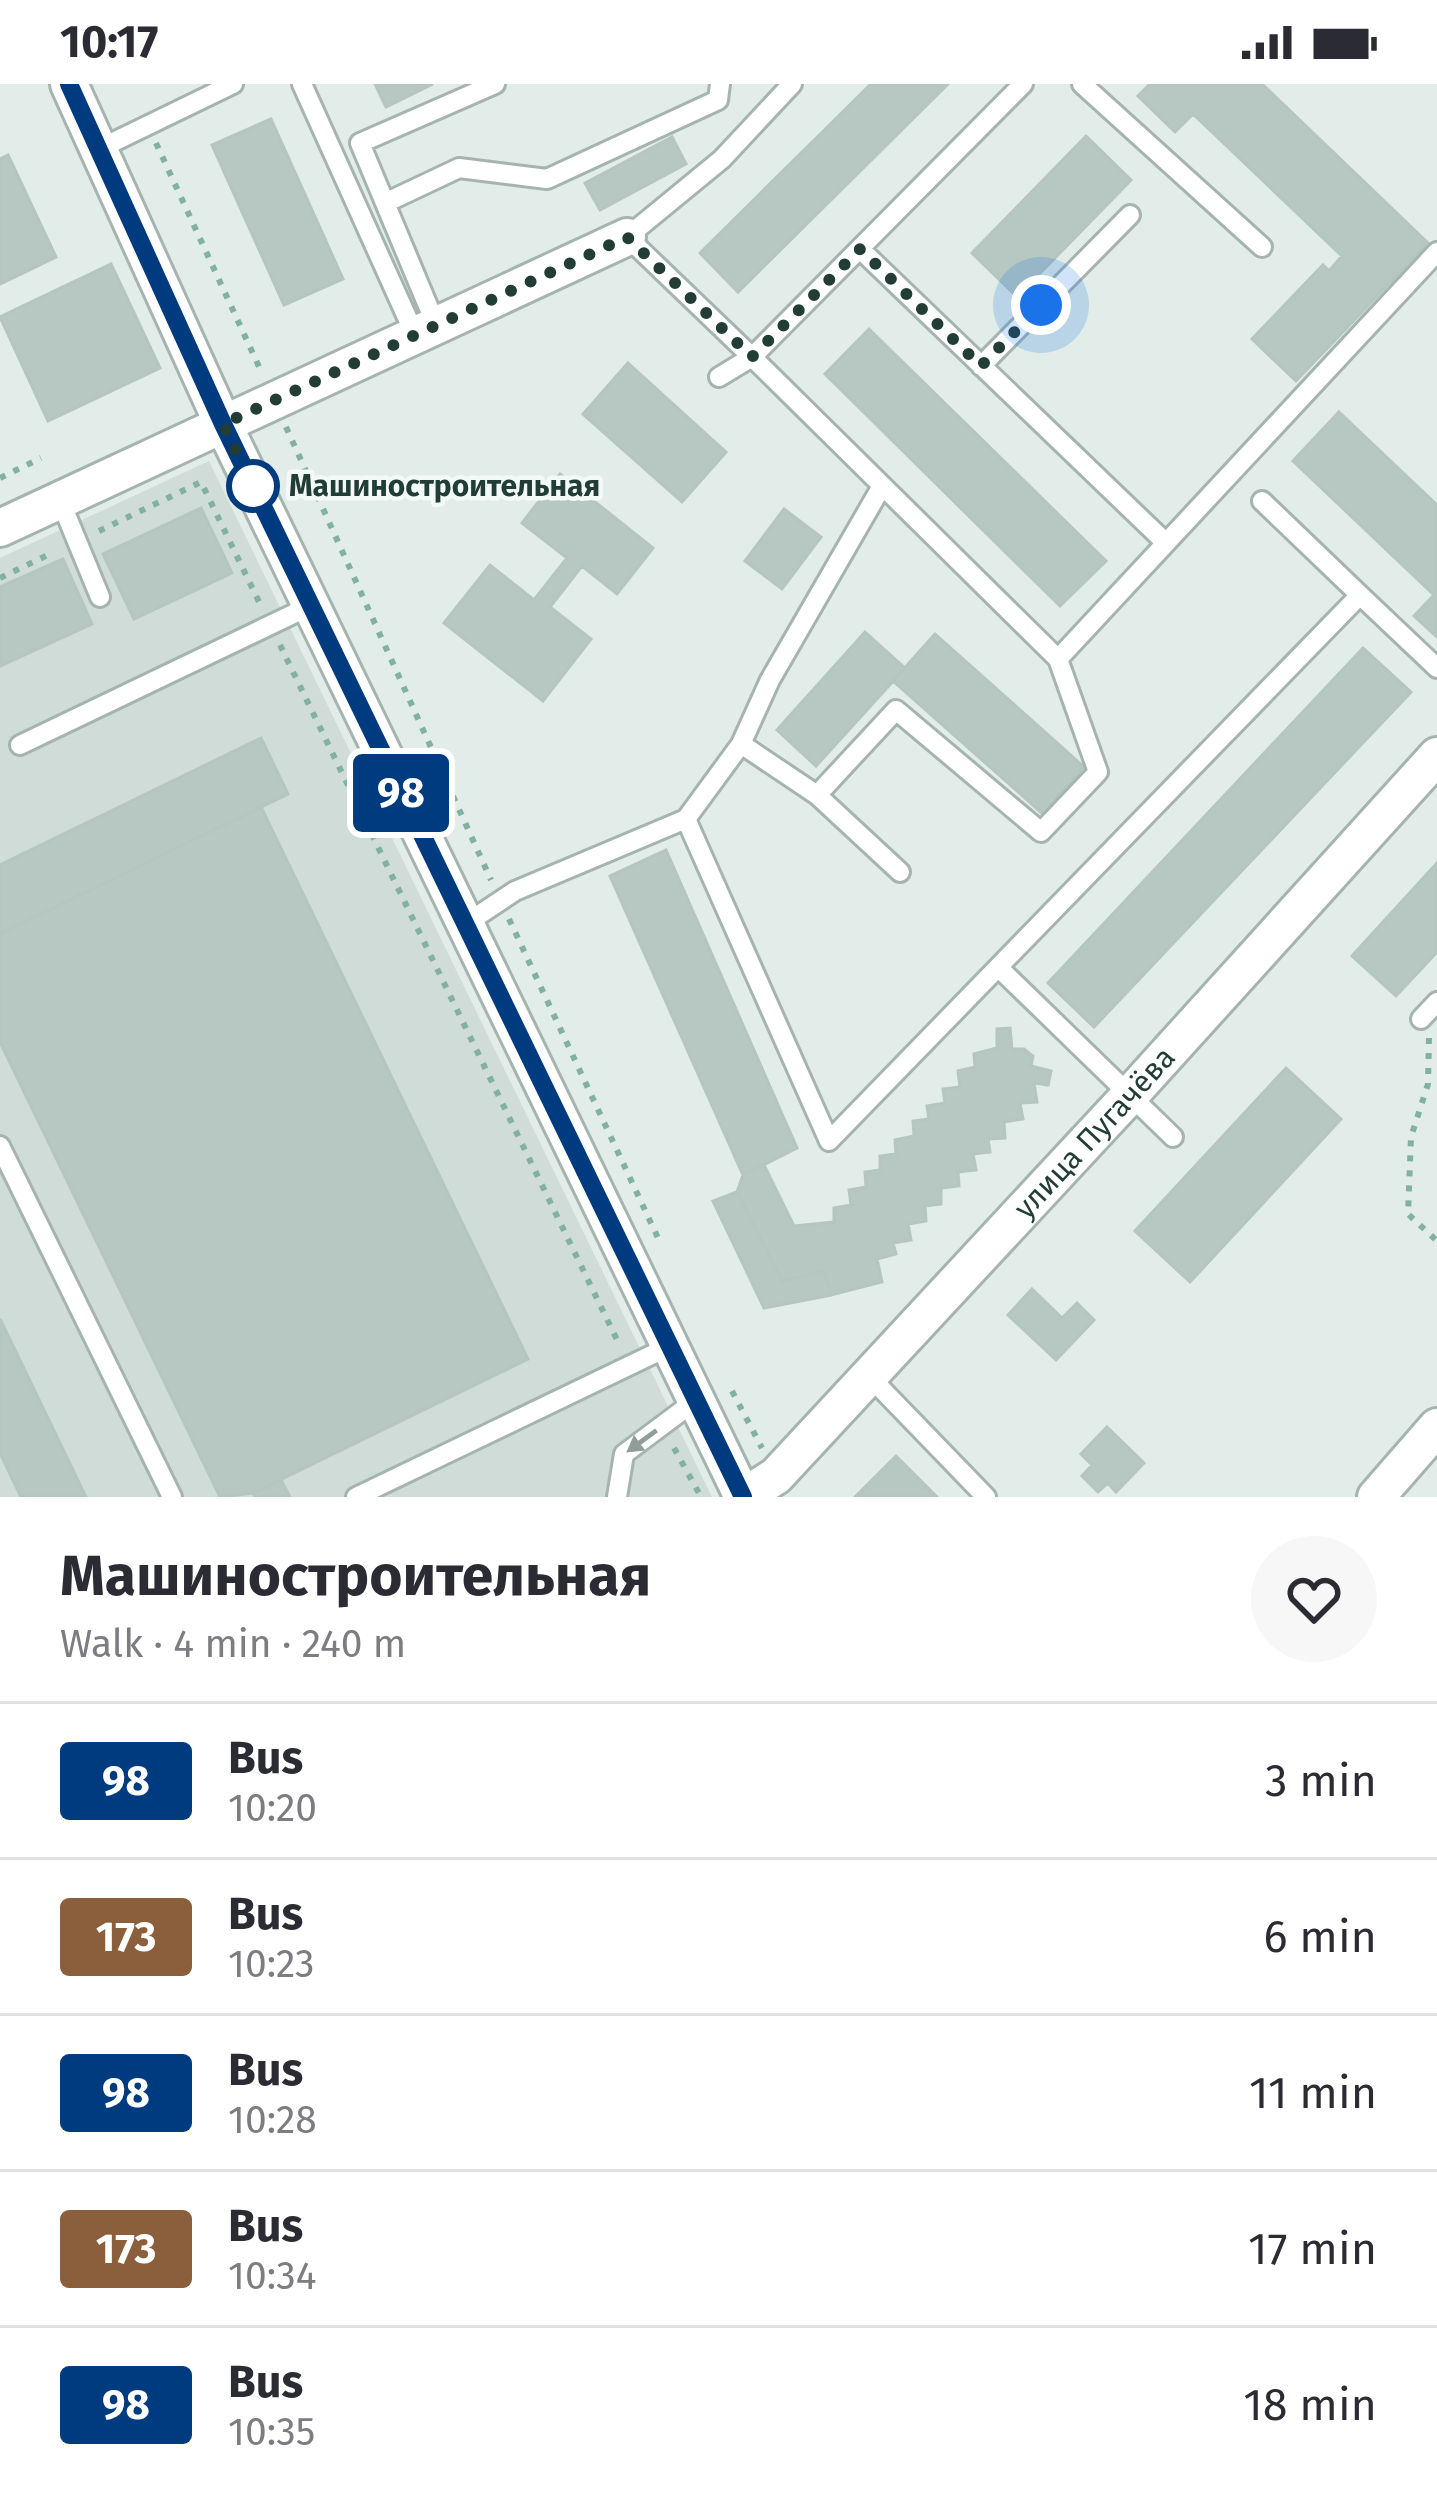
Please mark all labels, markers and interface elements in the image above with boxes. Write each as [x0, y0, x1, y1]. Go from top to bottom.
text: 10:17 [60, 15, 158, 69]
your location [1011, 275, 1071, 335]
marker: Машиностроительная [228, 461, 278, 511]
place label: Машиностроительная [289, 468, 600, 504]
line badge: 98 [347, 754, 455, 832]
text: 98 [377, 768, 425, 818]
street label: улица Пугачёва [1007, 1040, 1183, 1226]
one-way arrow [626, 1428, 658, 1452]
button: heart [1251, 1536, 1377, 1662]
text: Машиностроительная [60, 1542, 651, 1610]
text: Walk · 4 min · 240 m [60, 1621, 406, 1667]
text: Bus [228, 1731, 303, 1785]
text: 3 min [1265, 1754, 1377, 1808]
text: 98 [102, 1756, 150, 1806]
text: 10:20 [228, 1785, 317, 1831]
text: Bus [228, 1887, 303, 1941]
text: 6 min [1263, 1910, 1377, 1964]
text: 173 [96, 1912, 156, 1962]
text: 10:23 [228, 1941, 315, 1987]
text: Bus [228, 2043, 303, 2097]
text: 11 min [1249, 2066, 1377, 2120]
text: 98 [102, 2068, 150, 2118]
text: 10:28 [228, 2097, 317, 2143]
text: Bus [228, 2199, 303, 2253]
text: 17 min [1248, 2222, 1377, 2276]
text: 173 [96, 2224, 156, 2274]
text: 10:34 [228, 2253, 316, 2299]
text: Bus [228, 2355, 303, 2409]
text: 18 min [1243, 2378, 1377, 2432]
text: 98 [102, 2380, 150, 2430]
text: 10:35 [228, 2409, 315, 2455]

